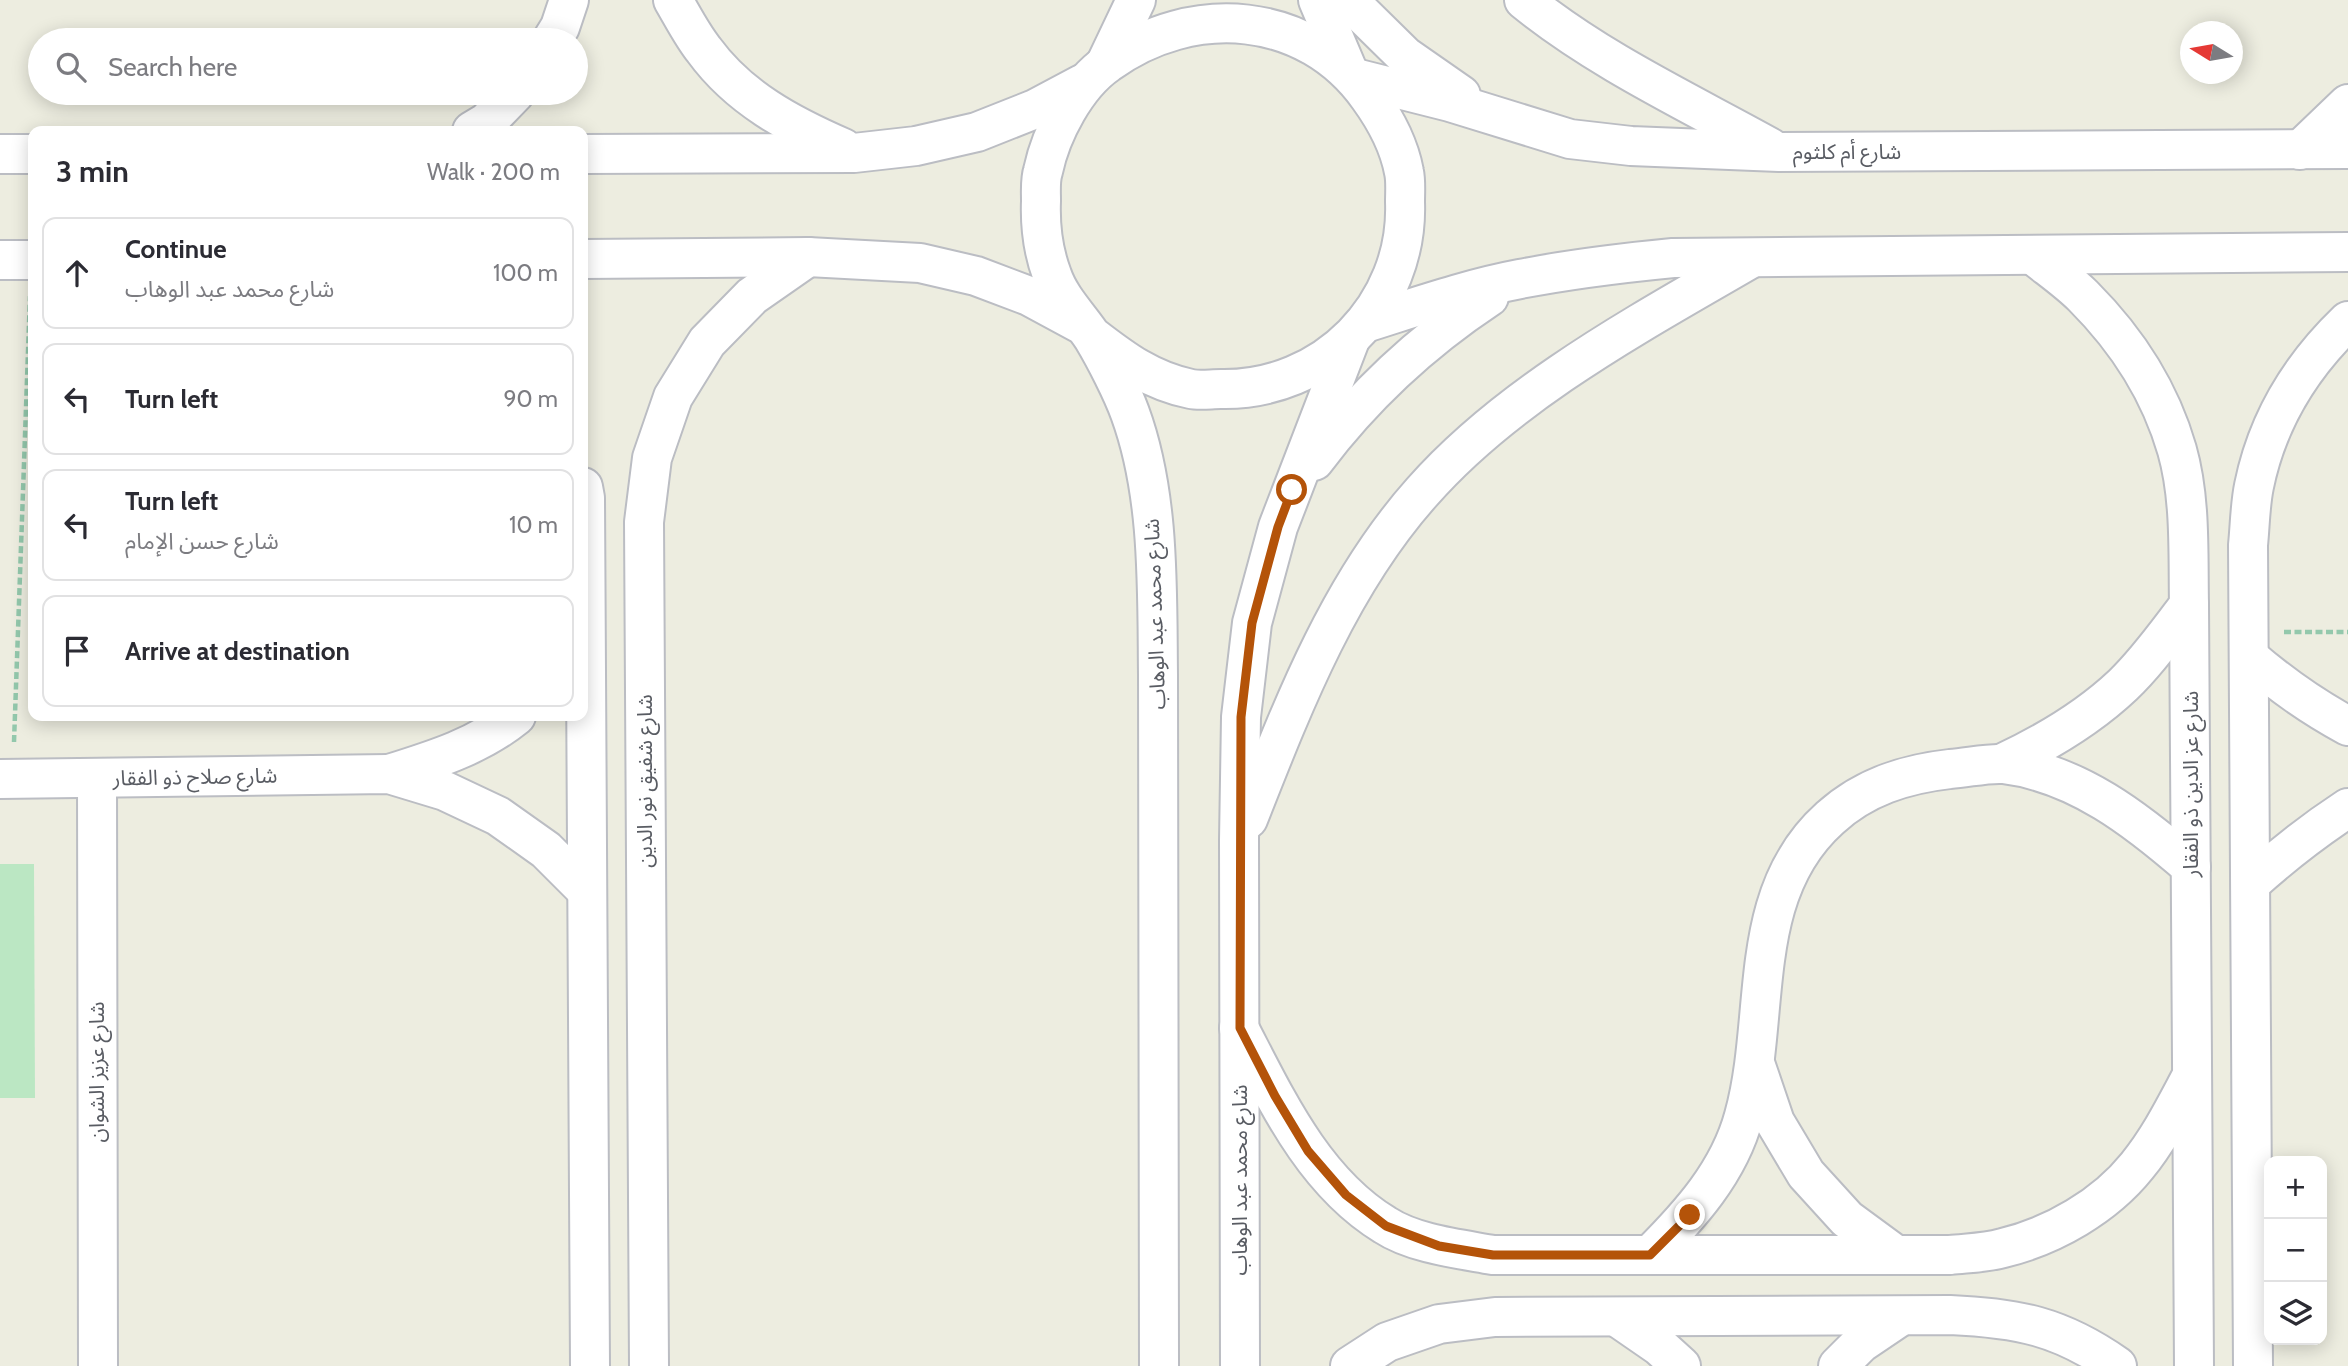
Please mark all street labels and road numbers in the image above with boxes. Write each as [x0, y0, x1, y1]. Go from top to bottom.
street label: شارع أم كلثوم [1793, 139, 1901, 168]
street label: شارع محمد عبد الوهاب [1139, 518, 1173, 710]
street label: شارع عز الدين ذو الفقار [2178, 691, 2206, 878]
street label: شارع شفيق نور الدين [632, 694, 660, 868]
street label: شارع صلاح ذو الفقار [112, 763, 278, 793]
street label: شارع عزيز الشوان [84, 1002, 112, 1142]
street label: شارع محمد عبد الوهاب [1227, 1084, 1255, 1276]

